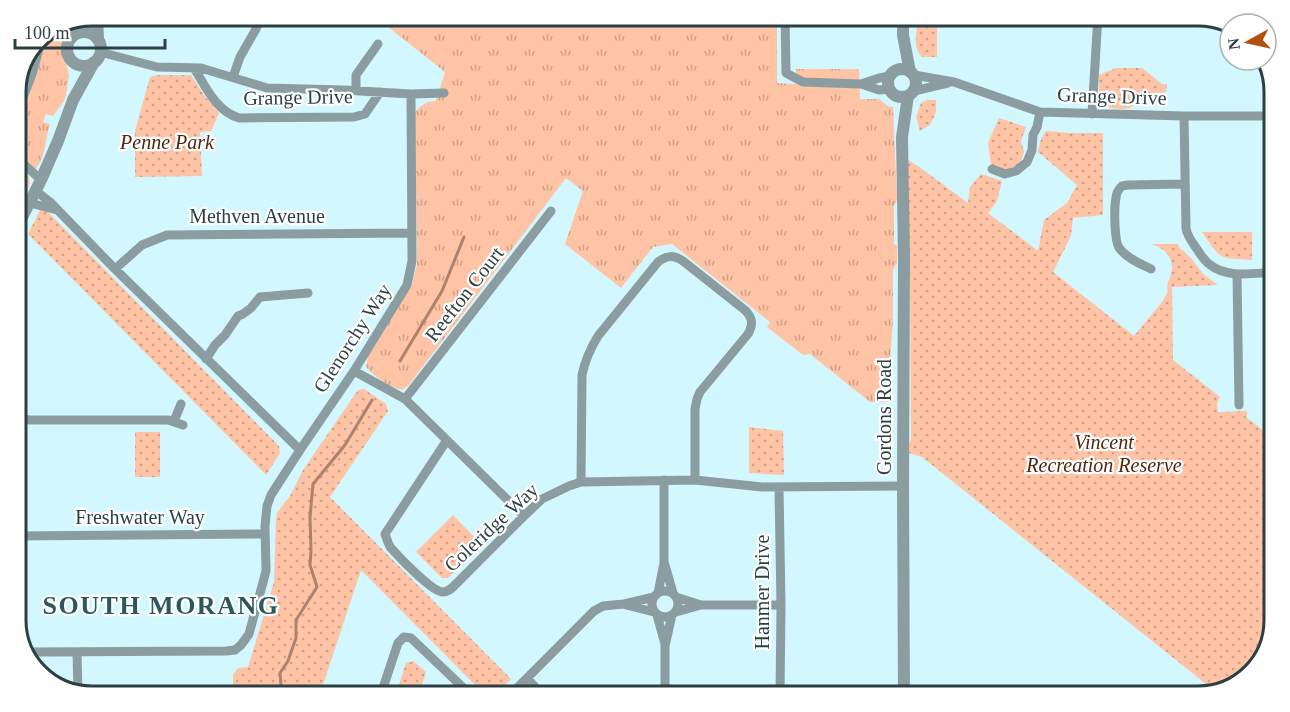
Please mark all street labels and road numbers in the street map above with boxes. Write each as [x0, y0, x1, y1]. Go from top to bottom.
street label: Grange Drive [1057, 83, 1167, 110]
street label: Grange Drive [243, 85, 353, 110]
street label: Methven Avenue [189, 205, 325, 227]
street label: Reefton Court [420, 242, 508, 346]
street label: Glenorchy Way [309, 280, 396, 397]
street label: Gordons Road [873, 359, 895, 475]
street label: Coleridge Way [440, 478, 543, 577]
street label: Freshwater Way [75, 506, 205, 529]
street label: Hanmer Drive [751, 534, 773, 649]

